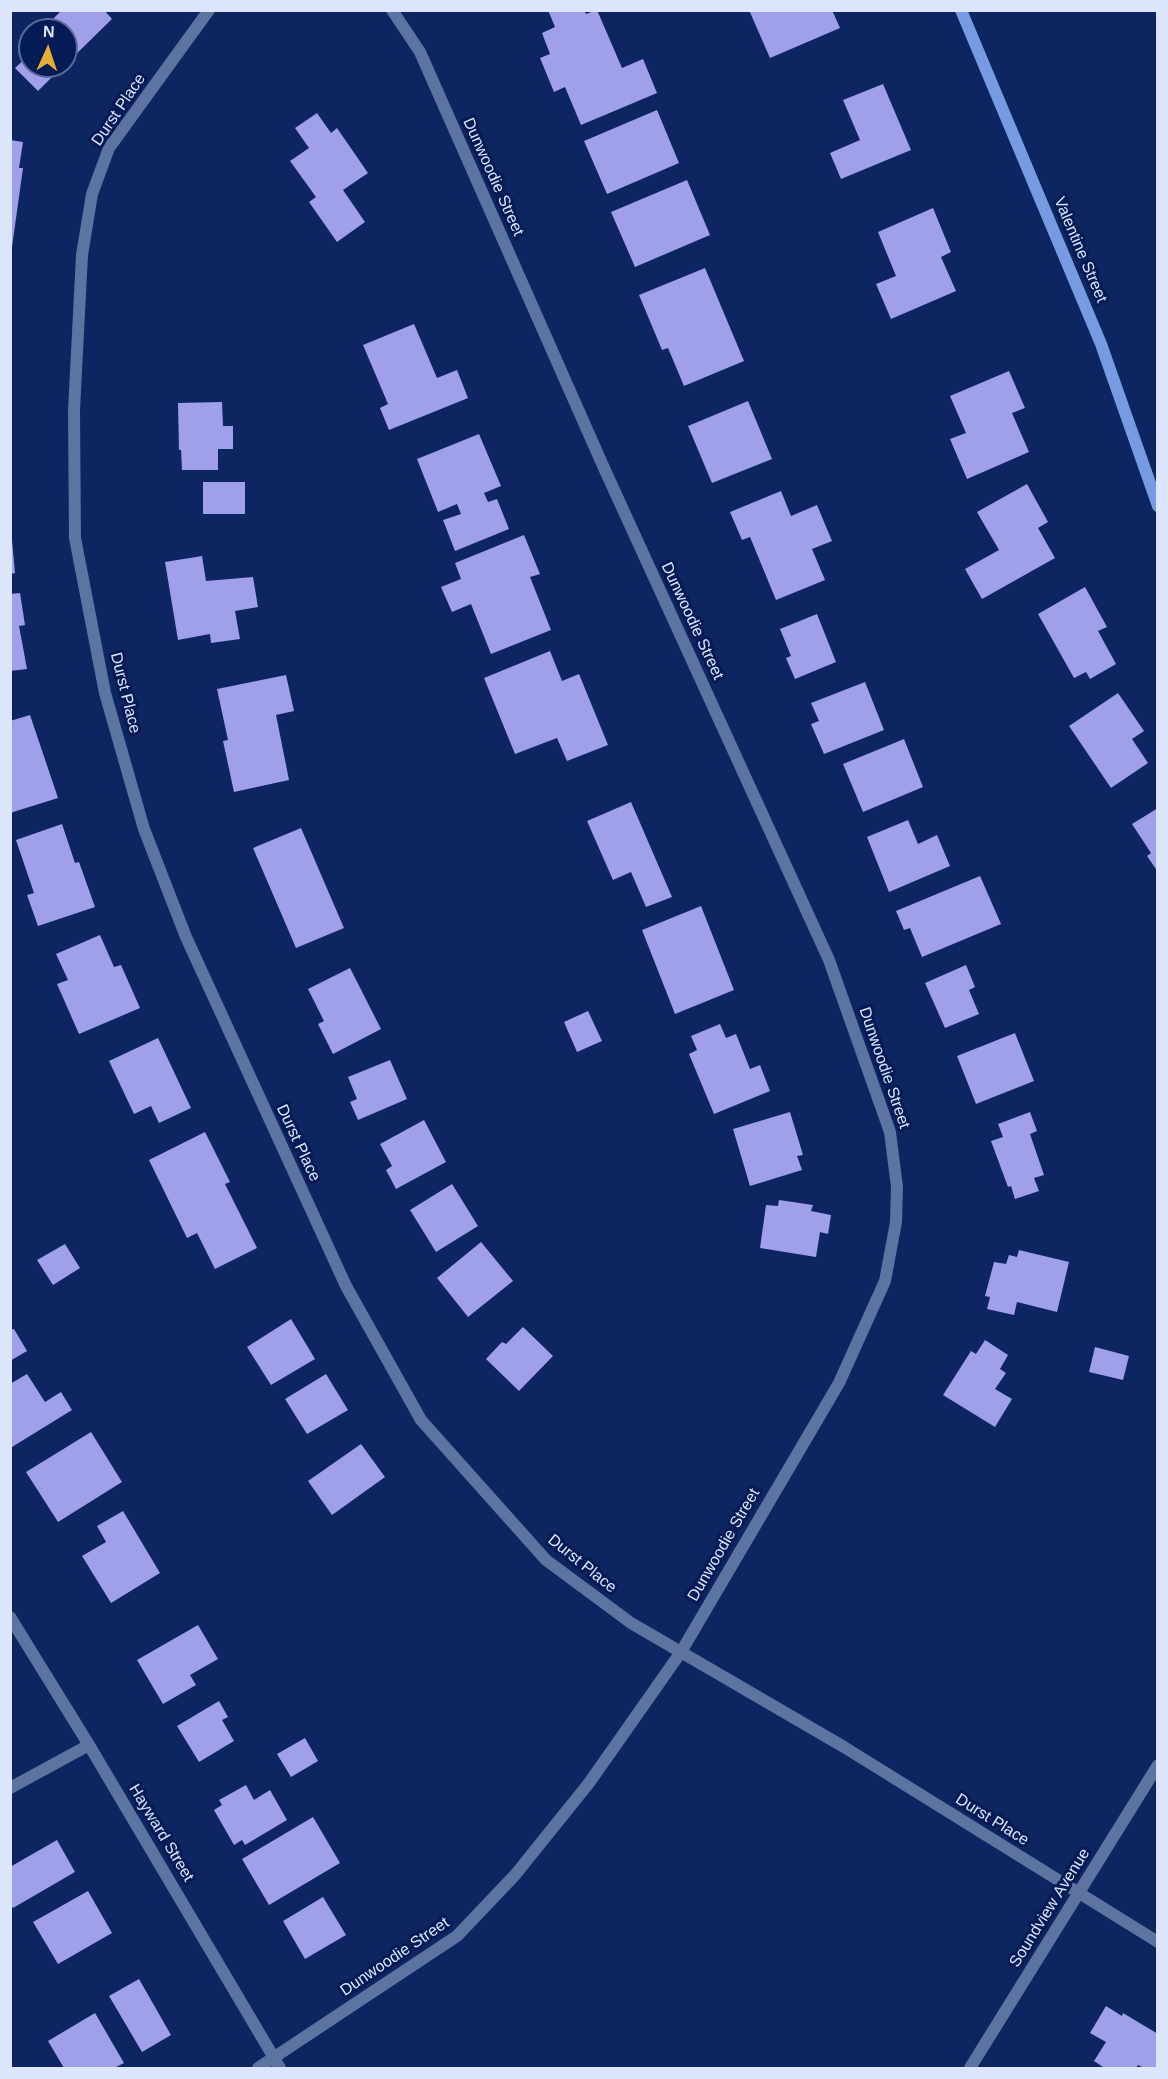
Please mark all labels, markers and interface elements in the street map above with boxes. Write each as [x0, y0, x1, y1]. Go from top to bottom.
north arrow [18, 18, 78, 78]
text: N [43, 23, 55, 40]
street label: Durst Place [88, 70, 150, 150]
street label: Dunwoodie Street [458, 115, 528, 239]
street label: Valentine Street [1049, 194, 1111, 306]
street label: Dunwoodie Street [656, 559, 728, 683]
street label: Durst Place [106, 651, 144, 735]
street label: Dunwoodie Street [854, 1005, 914, 1131]
street label: Durst Place [272, 1101, 324, 1185]
street label: Dunwoodie Street [684, 1485, 764, 1605]
street label: Durst Place [544, 1531, 620, 1597]
street label: Hayward Street [124, 1781, 198, 1885]
street label: Durst Place [952, 1790, 1032, 1850]
street label: Soundview Avenue [1006, 1845, 1094, 1971]
street label: Dunwoodie Street [337, 1913, 453, 2001]

